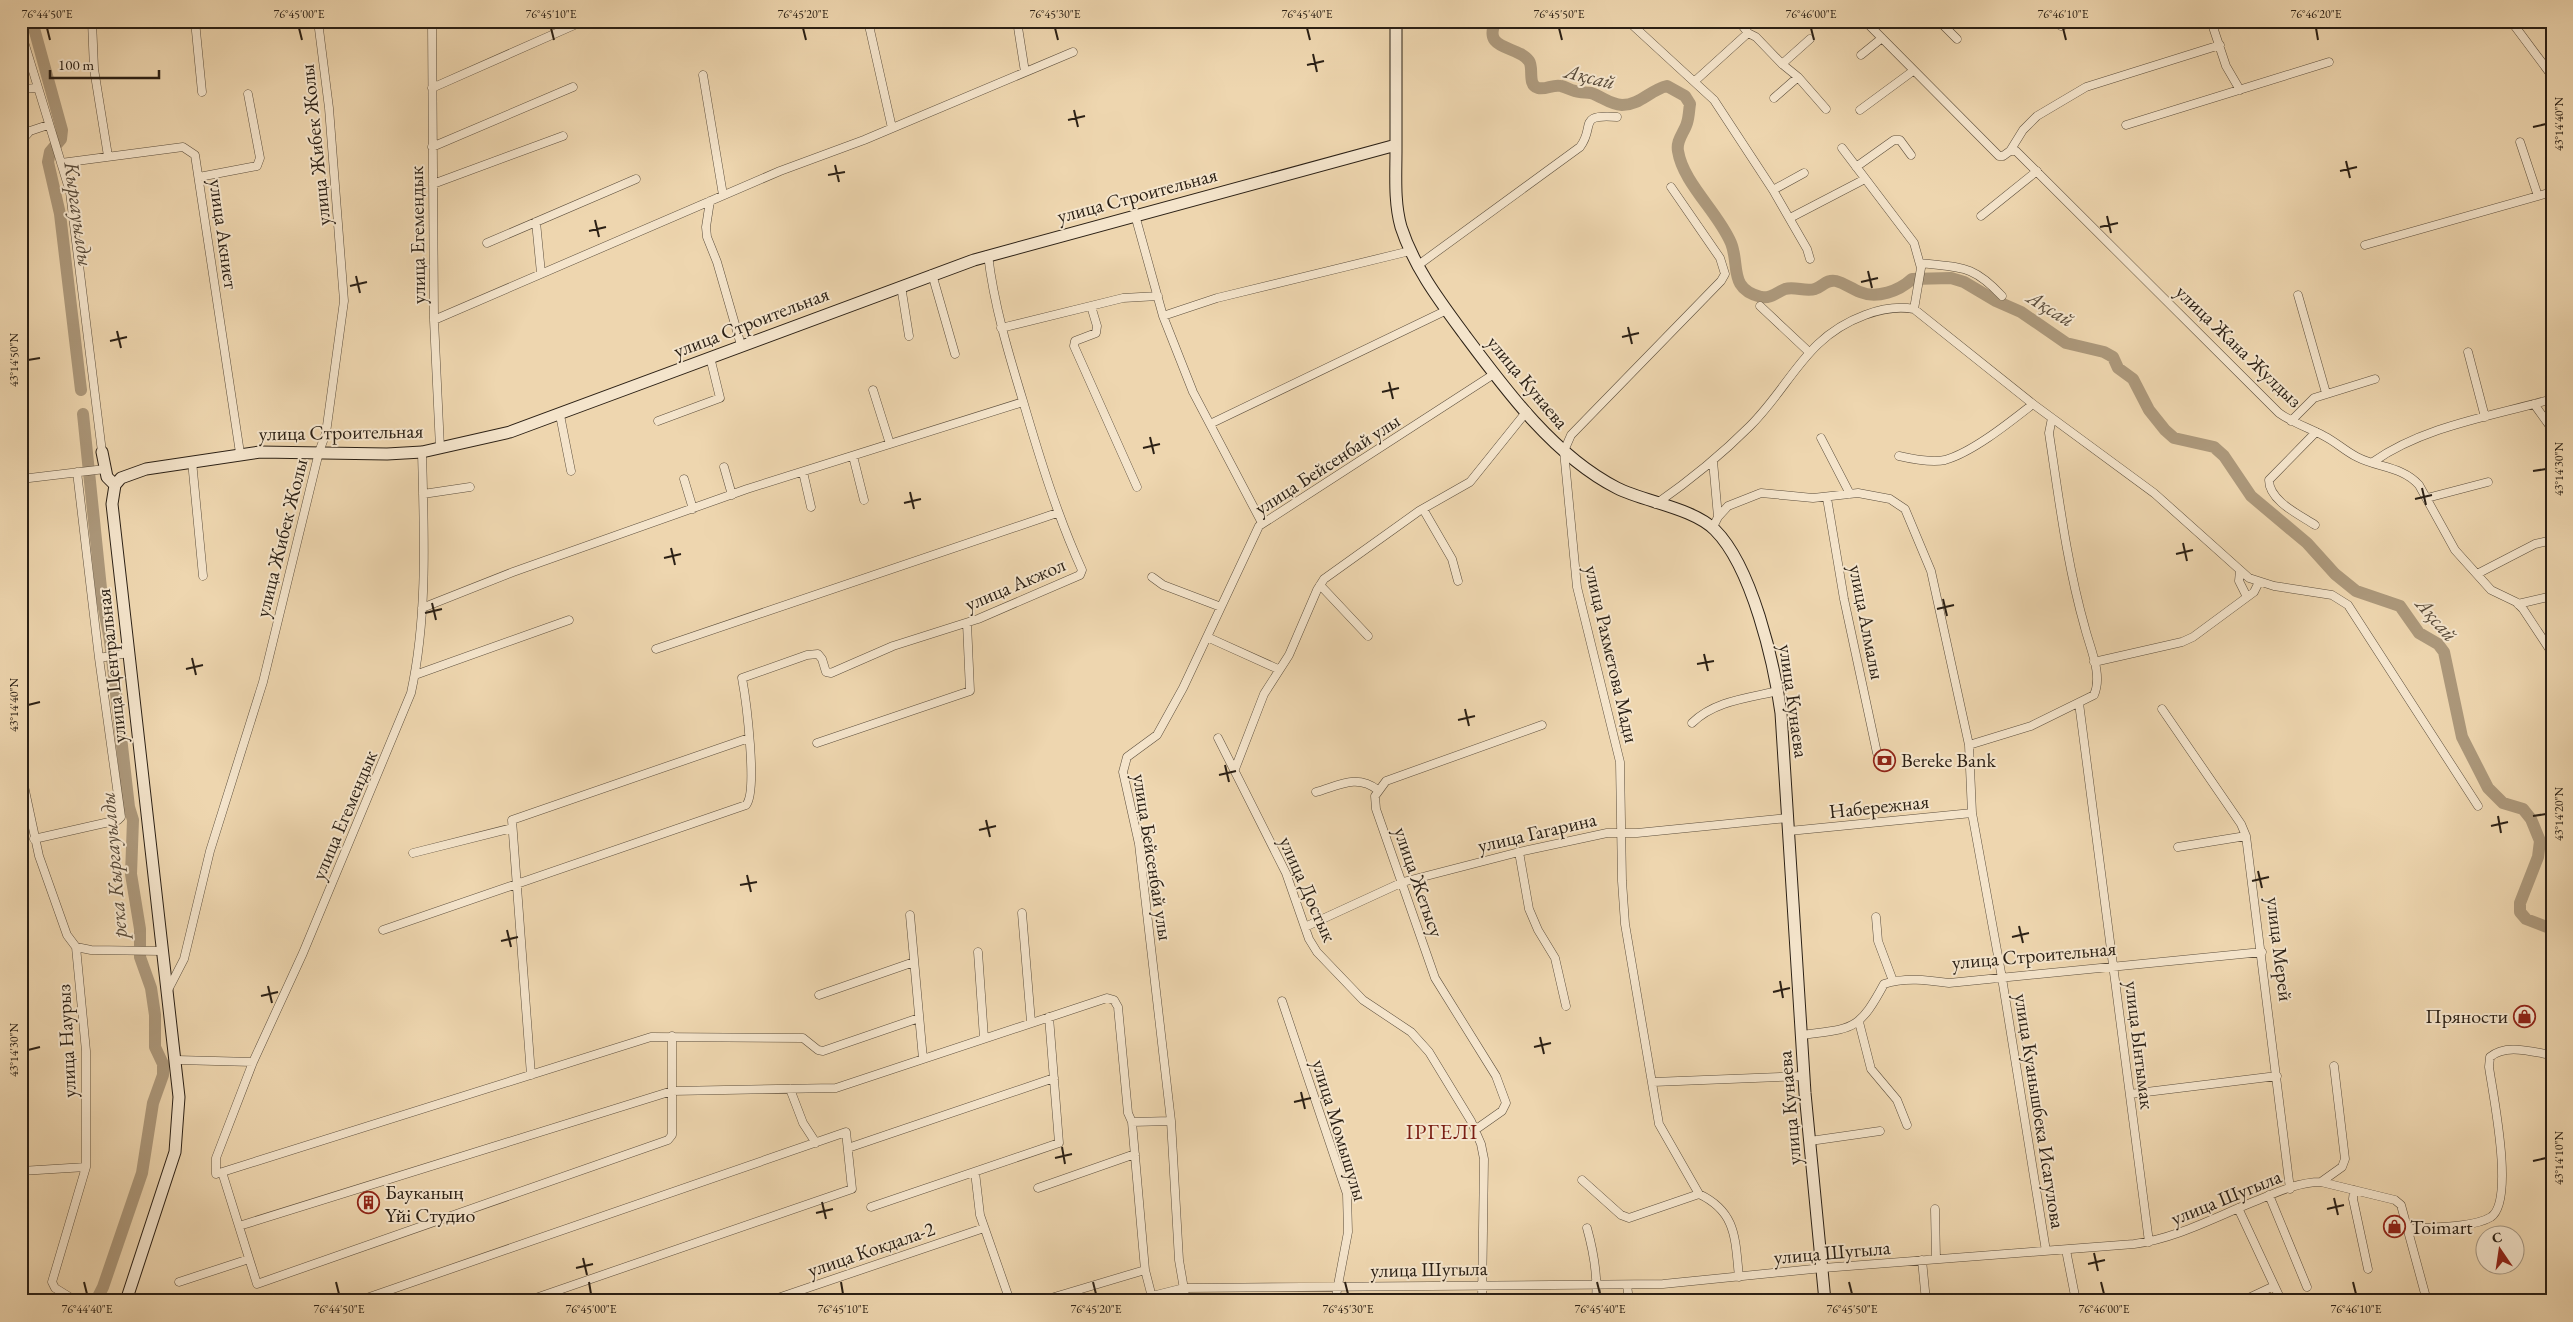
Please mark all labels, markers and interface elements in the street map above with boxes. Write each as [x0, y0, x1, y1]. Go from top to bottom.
text: 76°44'50"E [21, 6, 73, 22]
text: 76°45'00"E [273, 6, 325, 22]
text: 76°45'10"E [525, 6, 577, 22]
text: 76°45'20"E [777, 6, 829, 22]
text: 76°45'30"E [1029, 6, 1081, 22]
text: 76°45'40"E [1281, 6, 1333, 22]
text: 76°45'50"E [1533, 6, 1585, 22]
text: 76°46'00"E [1785, 6, 1837, 22]
text: 76°46'10"E [2037, 6, 2089, 22]
text: 76°46'20"E [2290, 6, 2342, 22]
scale bar [50, 48, 159, 80]
text: 100 m [58, 55, 95, 74]
water label: Ақсай [1560, 56, 1618, 95]
street label: улица Жибек Жолы [294, 63, 336, 227]
text: 43°14'40"N [2551, 97, 2567, 151]
water label: Кыргауылды [58, 159, 100, 268]
street label: улица Строительная [1054, 161, 1220, 229]
street label: улица Егемендык [403, 165, 431, 304]
street label: улица Акниет [203, 177, 245, 291]
street label: улица Жана Жулдыз [2170, 279, 2308, 413]
street label: улица Строительная [669, 280, 833, 364]
water label: Ақсай [2021, 282, 2080, 333]
street label: улица Кунаева [1481, 330, 1575, 434]
text: 43°14'50"N [6, 333, 22, 387]
street label: улица Бейсенбай улы [1249, 407, 1405, 521]
street label: улица Строительная [258, 418, 424, 446]
text: 43°14'30"N [2551, 442, 2567, 496]
street label: улица Жибек Жолы [249, 456, 313, 620]
street label: улица Акжол [961, 551, 1070, 617]
street label: улица Алмалы [1843, 562, 1891, 682]
street label: улица Рахметова Мади [1579, 563, 1645, 746]
street label: улица Центральная [90, 587, 132, 745]
water label: Ақсай [2409, 590, 2464, 647]
street label: улица Кунаева [1773, 642, 1815, 760]
text: 43°14'40"N [6, 678, 22, 732]
street label: улица Егемендык [305, 746, 383, 884]
place label: Bereke Bank [1901, 747, 1996, 773]
bank icon: Bereke Bank [1873, 748, 1897, 772]
street label: улица Бейсенбай улы [1127, 772, 1179, 942]
text: 43°14'20"N [2551, 787, 2567, 841]
street label: Набережная [1828, 788, 1930, 824]
water label: река Кыргауылды [93, 791, 133, 942]
street label: улица Гагарина [1475, 806, 1599, 858]
street label: улица Жетысу [1388, 824, 1450, 941]
street label: улица Достык [1273, 832, 1343, 946]
street label: улица Мерей [2261, 895, 2299, 1003]
street label: улица Строительная [1951, 935, 2117, 975]
street label: улица Ынтымак [2119, 979, 2161, 1111]
street label: улица Наурыз [50, 983, 82, 1098]
street label: улица Куанышбека Исагулова [2009, 992, 2071, 1230]
place label: Пряности [2425, 1003, 2508, 1029]
shop icon: Пряности [2512, 1004, 2536, 1028]
text: 43°14'30"N [6, 1023, 22, 1077]
street label: улица Кунаева [1771, 1050, 1807, 1166]
street label: улица Момышулы [1306, 1056, 1374, 1204]
district label: ІРГЕЛІ [1406, 1117, 1478, 1146]
text: 43°14'10"N [2551, 1131, 2567, 1185]
street label: улица Шугыла [2167, 1163, 2285, 1231]
place label: Бауканың Үйі Студио [385, 1179, 476, 1228]
building icon: Бауканың Үйі Студио [357, 1191, 381, 1215]
place label: Toimart [2410, 1214, 2473, 1240]
street label: улица Кокдала-2 [804, 1215, 938, 1283]
shop icon: Toimart [2382, 1215, 2406, 1239]
north arrow [2476, 1224, 2526, 1274]
text: С [2490, 1227, 2504, 1247]
street label: улица Шугыла [1773, 1234, 1891, 1270]
street label: улица Шугыла [1370, 1255, 1488, 1283]
text: 76°44'40"E [61, 1301, 113, 1317]
text: 76°44'50"E [313, 1301, 365, 1317]
text: 76°45'00"E [565, 1301, 617, 1317]
text: 76°45'10"E [817, 1301, 869, 1317]
text: 76°45'20"E [1070, 1301, 1122, 1317]
text: 76°45'30"E [1322, 1301, 1374, 1317]
text: 76°45'40"E [1574, 1301, 1626, 1317]
text: 76°45'50"E [1826, 1301, 1878, 1317]
text: 76°46'00"E [2078, 1301, 2130, 1317]
text: 76°46'10"E [2330, 1301, 2382, 1317]

